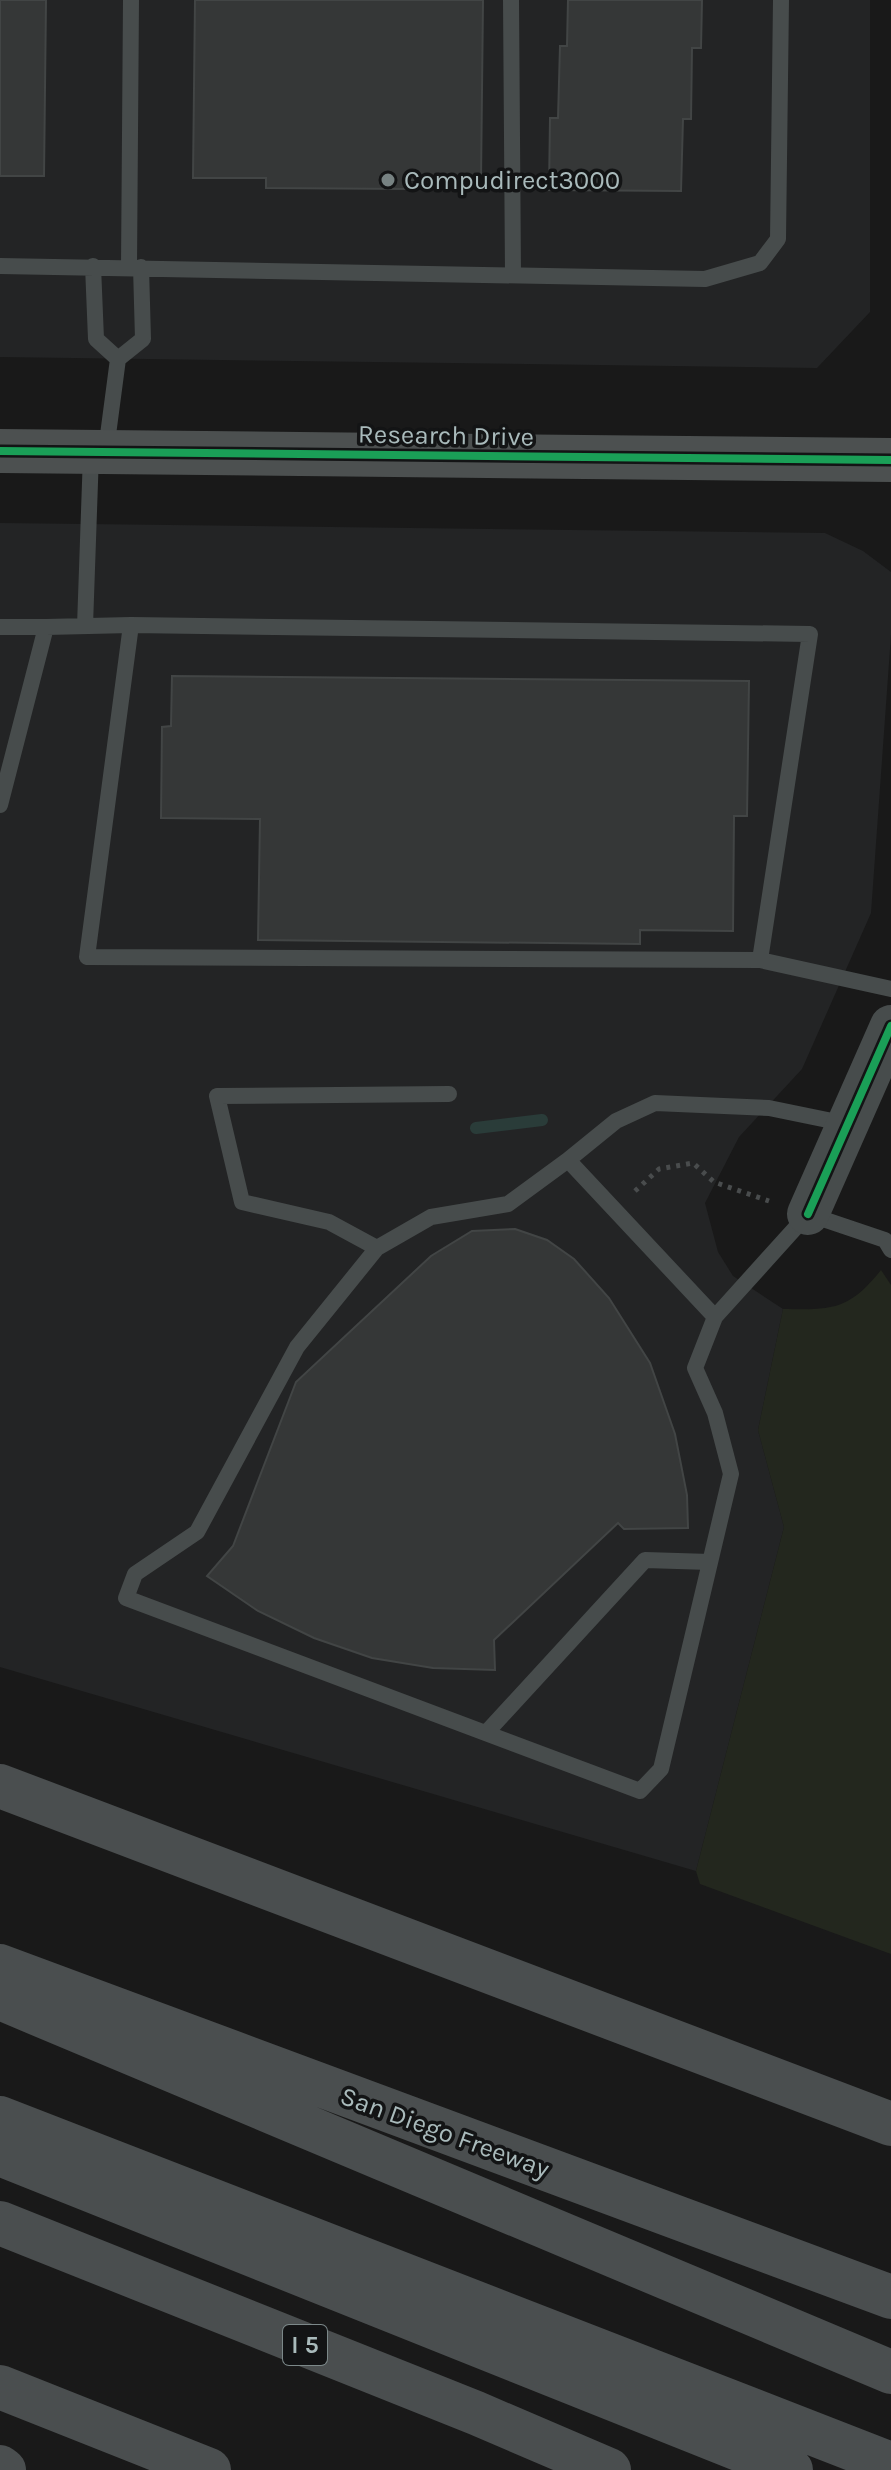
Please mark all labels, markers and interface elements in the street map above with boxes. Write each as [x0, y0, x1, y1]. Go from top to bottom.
place label: Compudirect3000 [404, 165, 620, 196]
marker: Compudirect3000 [379, 171, 397, 189]
street label: Research Drive [358, 418, 534, 453]
street label: San Diego Freeway [336, 2080, 554, 2185]
road number: I 5 [283, 2325, 327, 2365]

